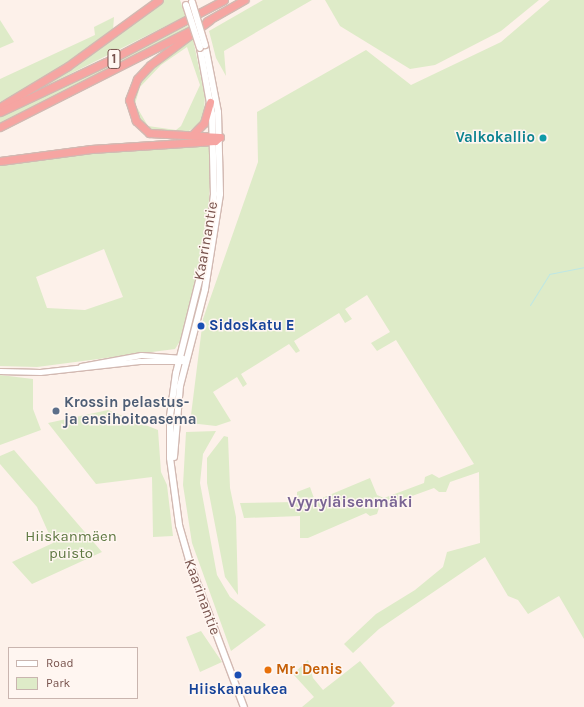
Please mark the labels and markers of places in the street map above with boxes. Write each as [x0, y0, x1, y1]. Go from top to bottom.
place label: Valkokallio [456, 129, 535, 147]
marker: Valkokallio [538, 133, 548, 143]
place label: Sidoskatu E [209, 317, 295, 335]
marker: Sidoskatu E [196, 321, 206, 331]
place label: Krossin pelastus- ja ensihoitoasema [64, 393, 197, 428]
marker: Krossin pelastus- ja ensihoitoasema [51, 406, 61, 416]
place label: Mr. Denis [276, 661, 342, 679]
marker: Mr. Denis [263, 665, 273, 675]
marker: Hiiskanaukea [233, 670, 243, 680]
place label: Hiiskanaukea [188, 681, 288, 699]

